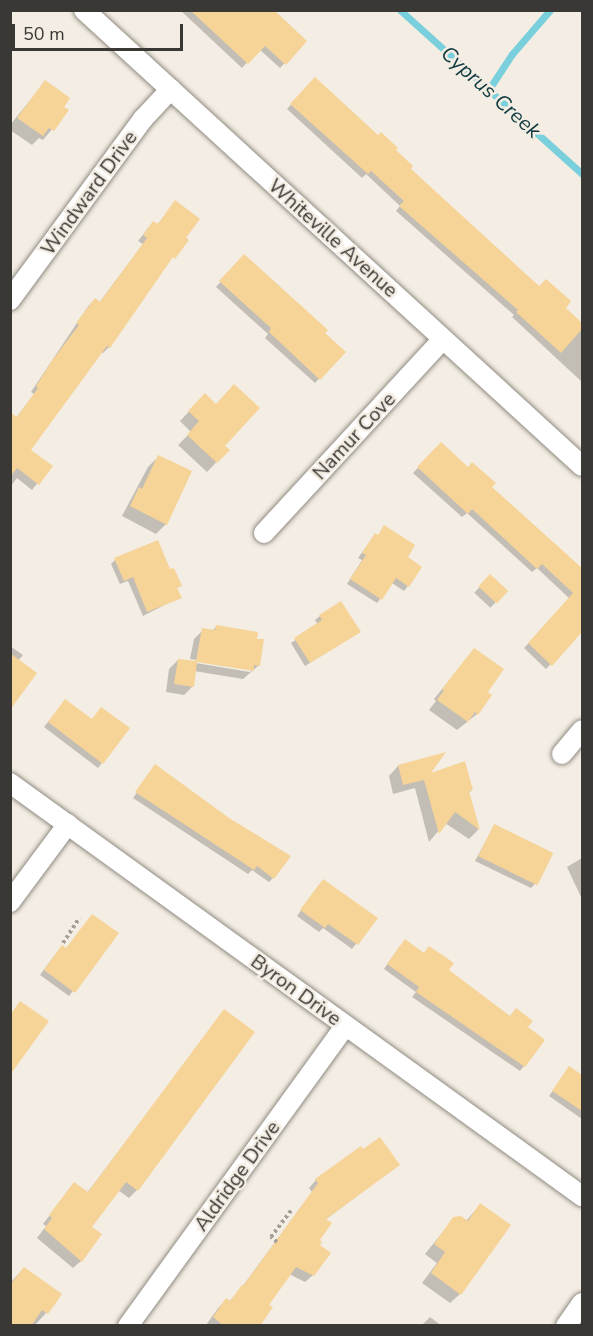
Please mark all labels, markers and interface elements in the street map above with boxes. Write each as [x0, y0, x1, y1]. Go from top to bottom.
scale bar [15, 12, 186, 50]
text: 50 m [23, 22, 65, 46]
water label: Cyprus Creek [436, 41, 546, 143]
street label: Windward Drive [36, 126, 142, 260]
street label: Whiteville Avenue [263, 174, 403, 302]
street label: Namur Cove [308, 387, 400, 485]
street label: Byron Drive [246, 949, 346, 1031]
street label: Aldridge Drive [189, 1116, 285, 1236]

